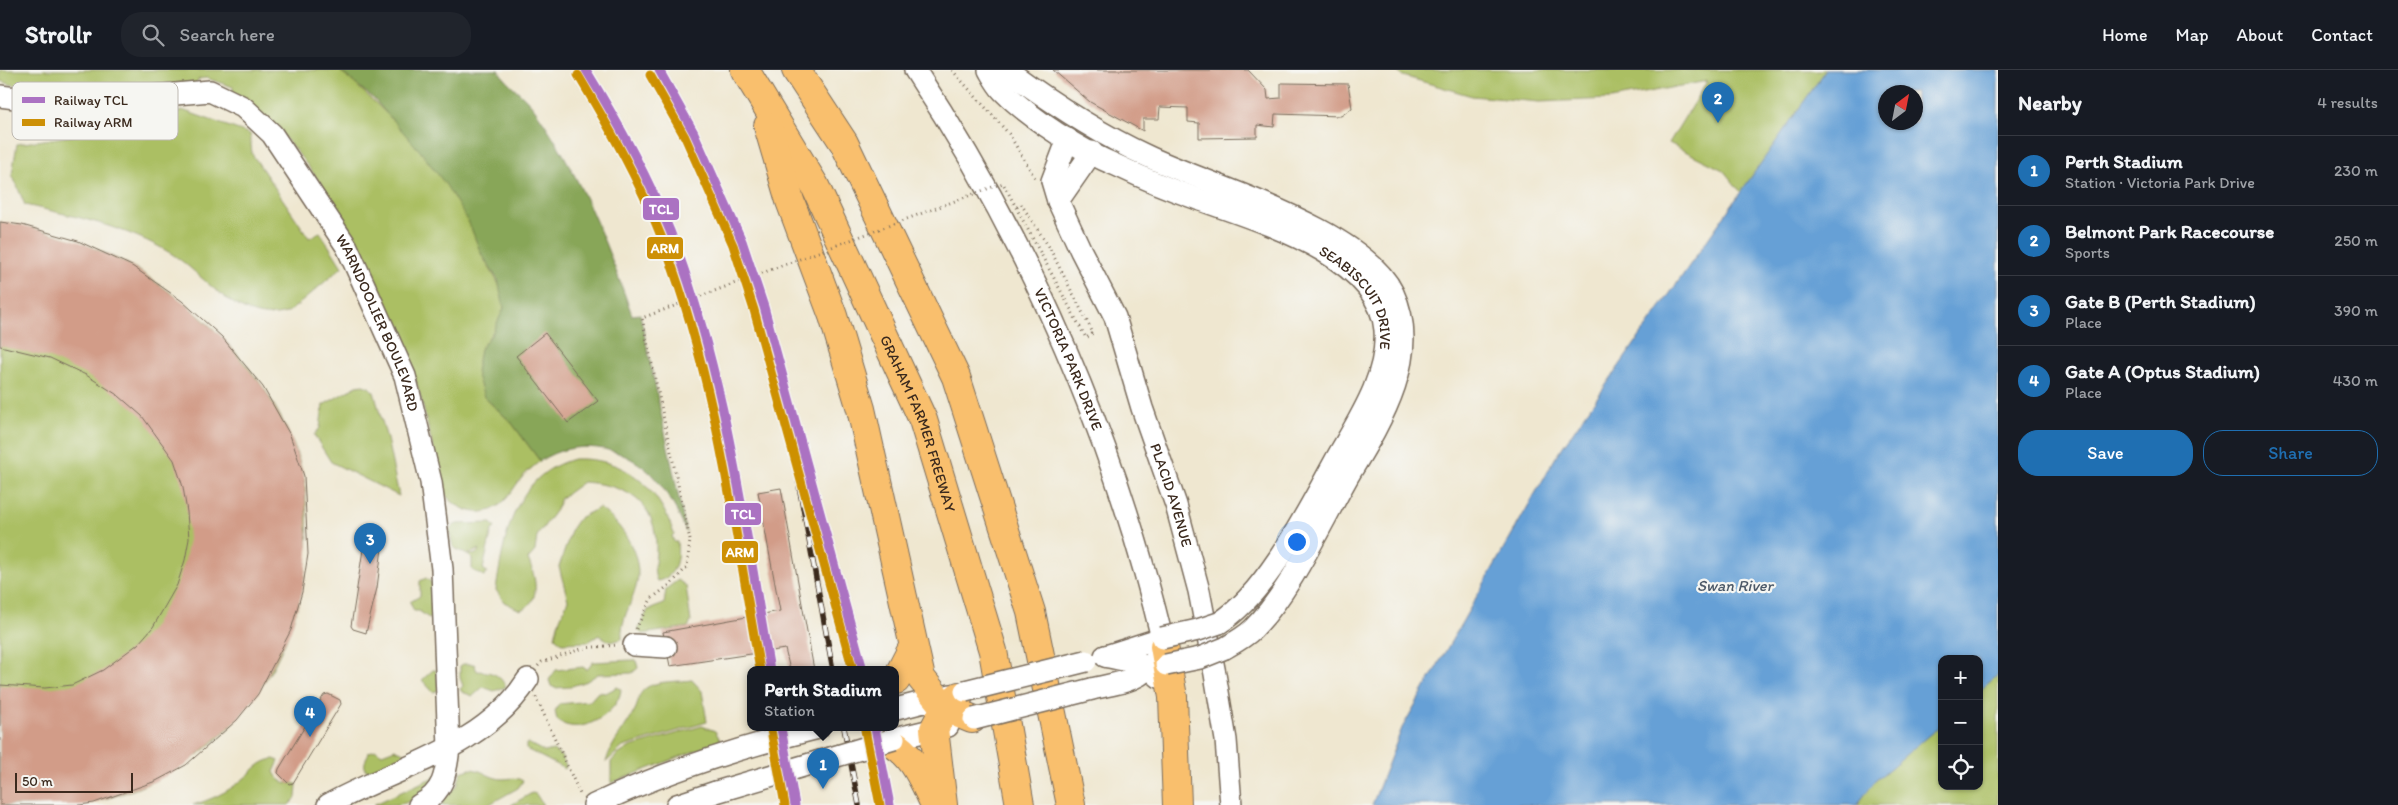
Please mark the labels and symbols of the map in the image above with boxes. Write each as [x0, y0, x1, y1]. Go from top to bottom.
legend [12, 82, 178, 140]
pin: 2 [1702, 82, 1734, 123]
north arrow [1878, 85, 1923, 130]
text: Railway TCL [54, 92, 128, 109]
text: Railway ARM [54, 114, 133, 131]
line badge: TCL [642, 197, 680, 221]
text: TCL [648, 201, 674, 218]
street label: WARNDOOLIER BOULEVARD [332, 231, 422, 413]
line badge: ARM [646, 236, 684, 260]
text: ARM [650, 240, 679, 257]
street label: SEABISCUIT DRIVE [1316, 242, 1394, 350]
street label: VICTORIA PARK DRIVE [1030, 285, 1106, 433]
street label: GRAHAM FARMER FREEWAY [876, 332, 960, 515]
street label: PLACID AVENUE [1146, 441, 1196, 549]
line badge: TCL [724, 502, 762, 526]
text: TCL [730, 506, 756, 523]
pin: 3 [354, 523, 386, 564]
your location [1284, 529, 1310, 555]
line badge: ARM [721, 540, 759, 564]
text: ARM [725, 544, 754, 561]
water label: Swan River [1697, 576, 1775, 595]
pin: 4 [294, 696, 326, 737]
pin: 1 [807, 748, 839, 789]
scale bar [15, 770, 132, 793]

